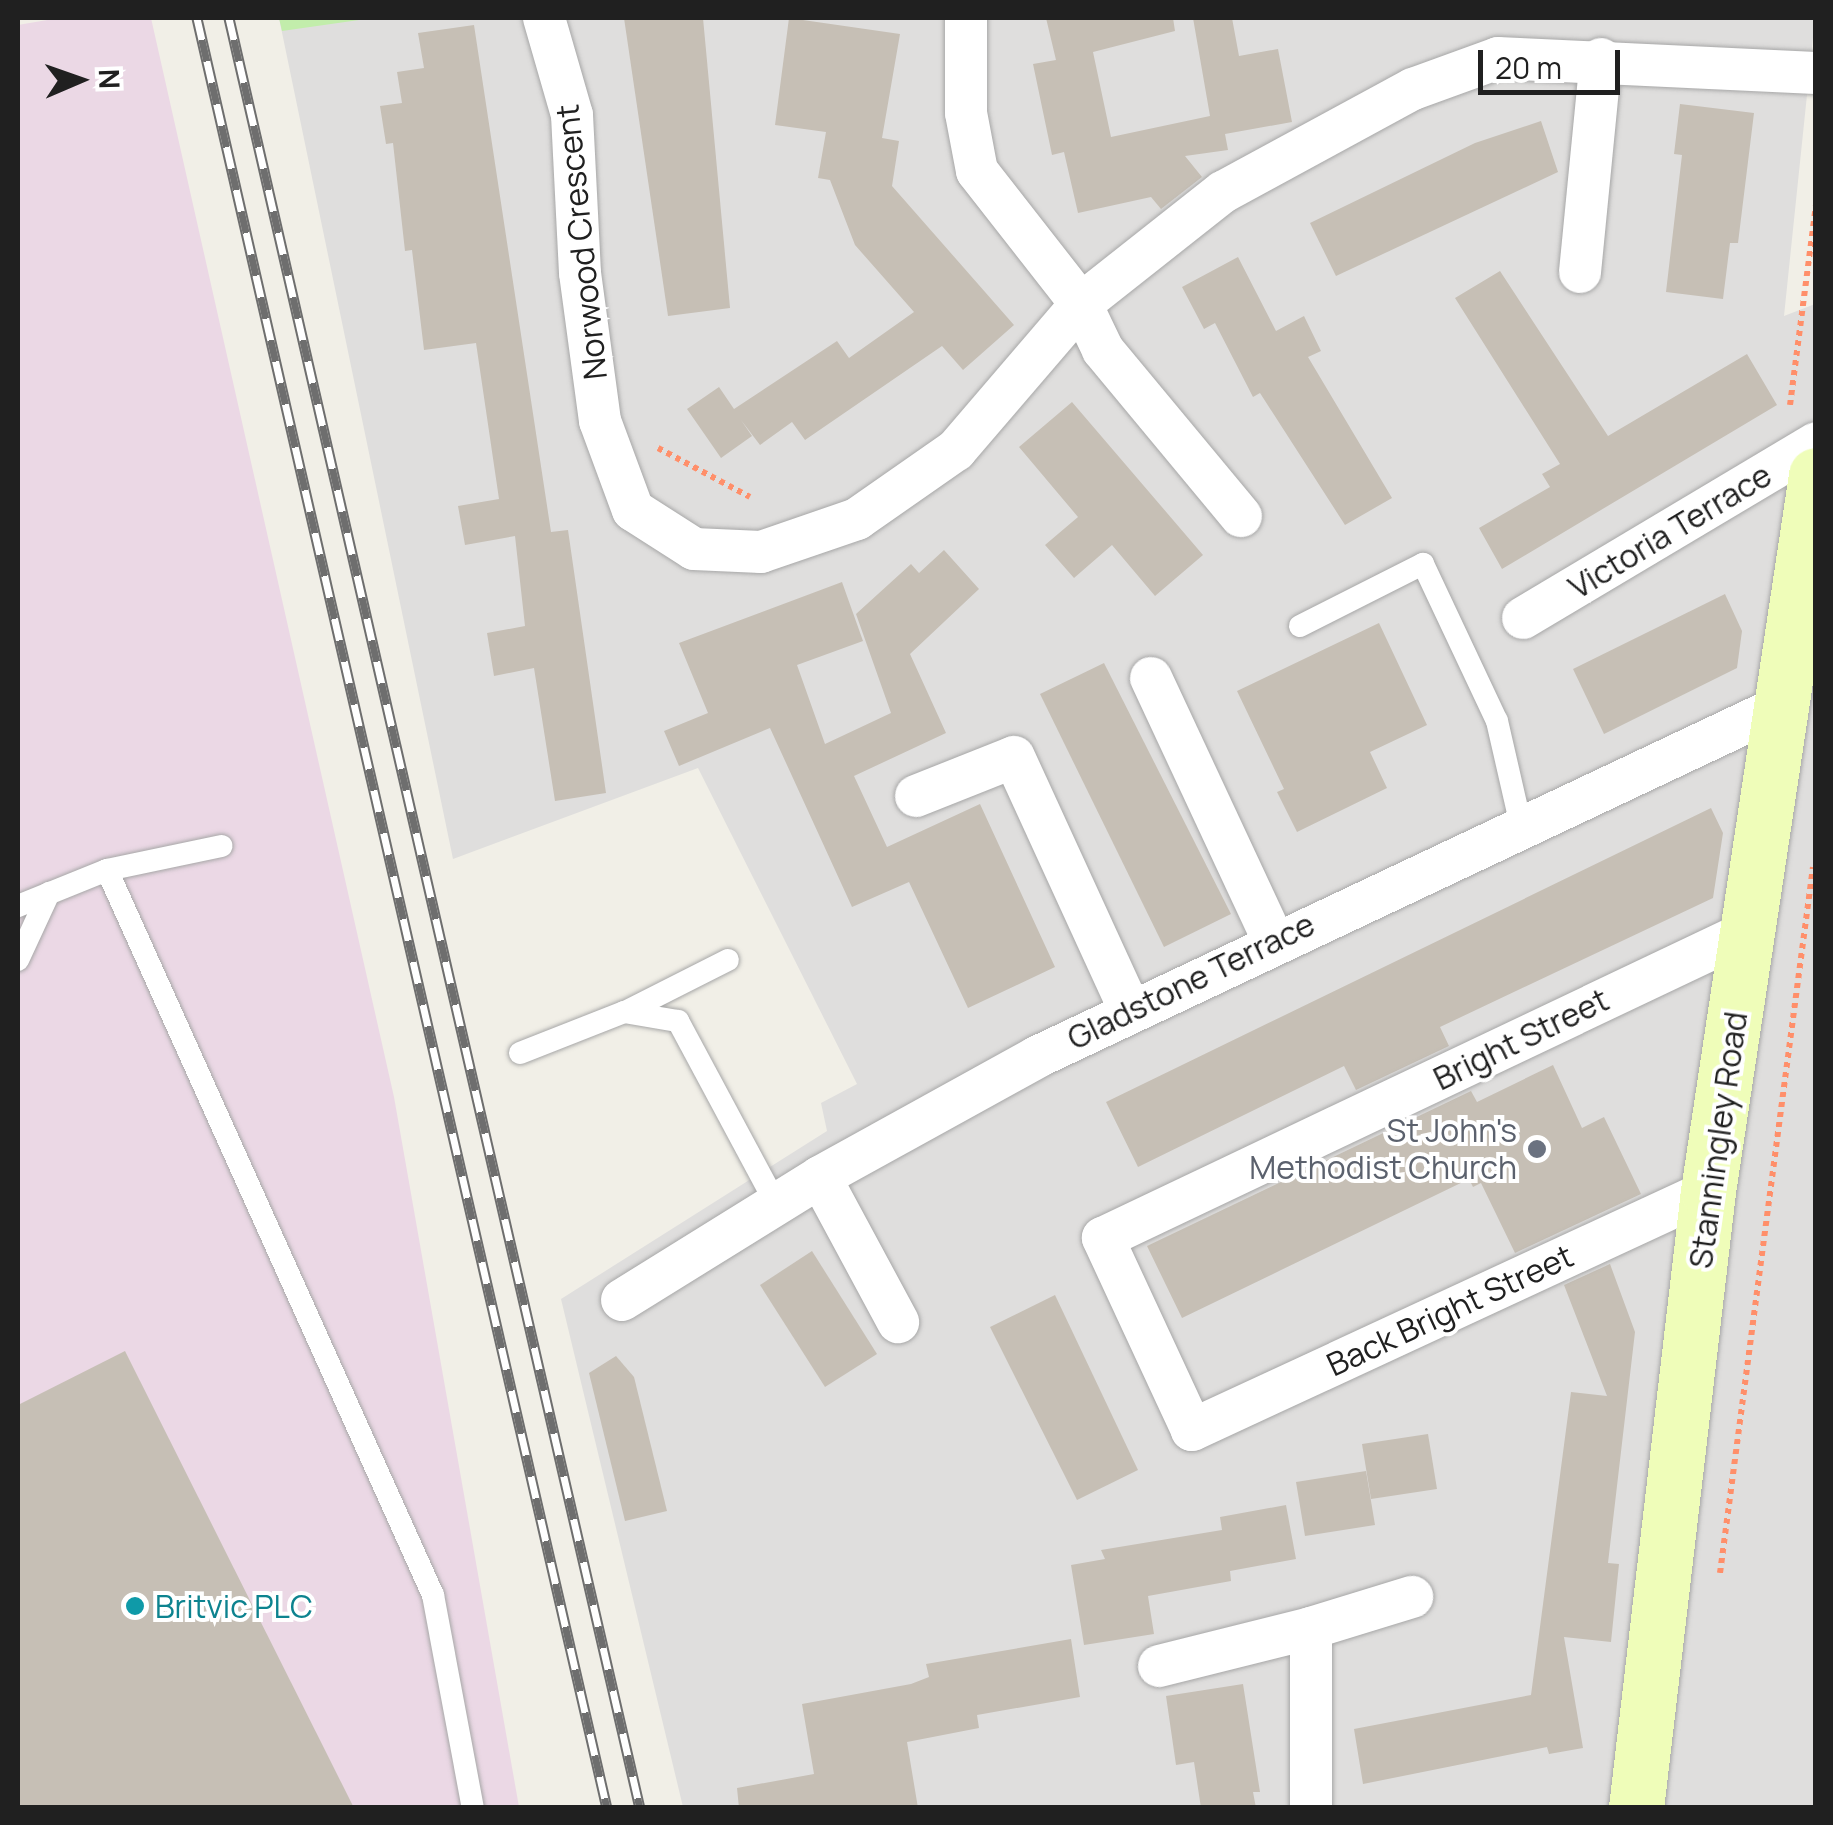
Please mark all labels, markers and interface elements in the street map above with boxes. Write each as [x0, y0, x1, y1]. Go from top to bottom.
north arrow [30, 30, 130, 130]
scale bar [1483, 30, 1626, 92]
text: 20 m [1495, 47, 1562, 88]
text: N [91, 68, 129, 90]
street label: Norwood Crescent [547, 103, 615, 381]
street label: Victoria Terrace [1562, 455, 1778, 607]
street label: Gladstone Terrace [1061, 905, 1321, 1057]
street label: Bright Street [1427, 980, 1615, 1098]
street label: Stanningley Road [1681, 1009, 1755, 1271]
place label: St John's Methodist Church [1249, 1112, 1517, 1187]
marker: St John's Methodist Church [1526, 1138, 1548, 1160]
street label: Back Bright Street [1321, 1236, 1579, 1384]
place label: Britvic PLC [155, 1587, 313, 1625]
marker: Britvic PLC [124, 1595, 146, 1617]

